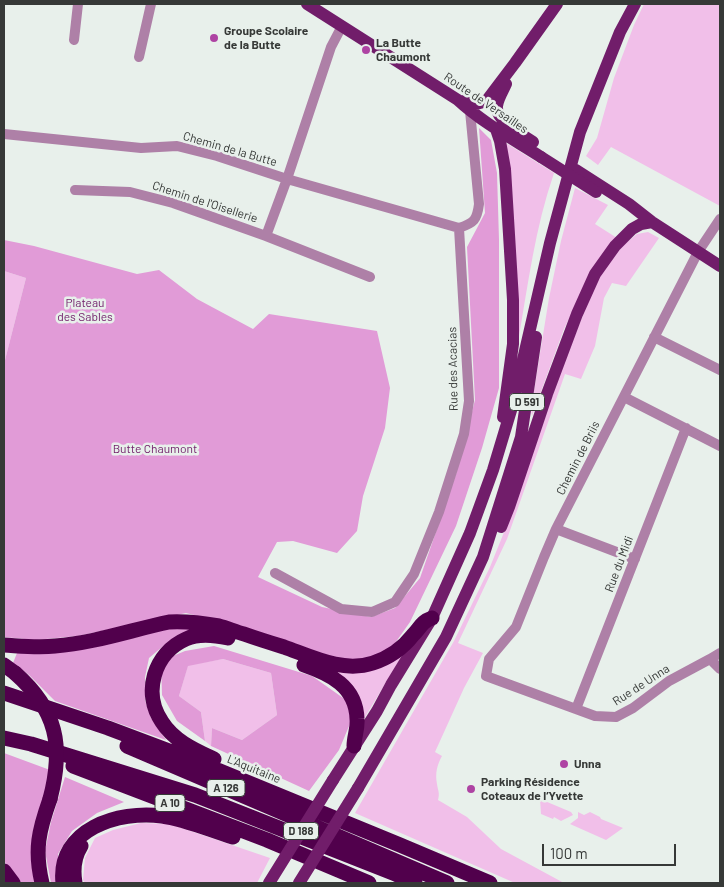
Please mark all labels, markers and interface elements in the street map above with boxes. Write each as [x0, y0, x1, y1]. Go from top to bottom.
place label: Groupe Scolaire de la Butte [224, 24, 308, 52]
marker: Groupe Scolaire de la Butte [208, 32, 220, 44]
place label: La Butte Chaumont [376, 36, 431, 64]
marker: La Butte Chaumont [360, 44, 372, 56]
street label: Route de Versailles [441, 70, 531, 136]
street label: Chemin de la Butte [181, 129, 279, 169]
street label: Chemin de l'Oisellerie [150, 178, 260, 226]
park label: Plateau des Sables [57, 296, 113, 324]
street label: Rue des Acacias [445, 327, 461, 411]
road number: D 591 [510, 394, 544, 411]
street label: Chemin de Briis [553, 419, 603, 497]
park label: Butte Chaumont [113, 442, 197, 456]
street label: Rue du Midi [602, 534, 636, 594]
street label: Rue de Unna [610, 661, 672, 709]
street label: L'Aquitaine [225, 752, 283, 786]
place label: Unna [574, 757, 601, 771]
marker: Unna [558, 758, 570, 770]
place label: Parking Résidence Coteaux de l’Yvette [481, 775, 583, 803]
road number: A 126 [207, 780, 245, 796]
marker: Parking Résidence Coteaux de l’Yvette [465, 783, 477, 795]
road number: A 10 [155, 794, 185, 811]
road number: D 188 [284, 822, 318, 839]
scale bar [544, 834, 678, 866]
text: 100 m [550, 844, 588, 862]

